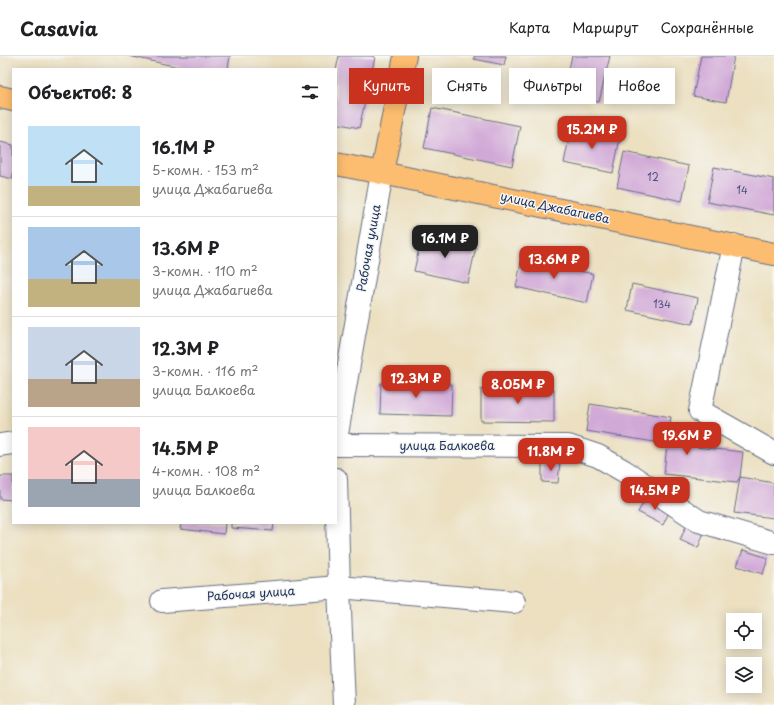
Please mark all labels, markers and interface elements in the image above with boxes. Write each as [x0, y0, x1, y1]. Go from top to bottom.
text: Casavia [20, 14, 98, 42]
text: Карта [509, 17, 550, 38]
text: Маршрут [572, 17, 638, 38]
text: Сохранённые [660, 17, 754, 38]
chip: Купить [349, 68, 424, 104]
chip: Снять [432, 68, 501, 104]
chip: Фильтры [509, 68, 596, 104]
chip: Новое [604, 68, 675, 104]
text: Объектов: 8 [28, 79, 132, 105]
icon: filters [299, 81, 321, 103]
pin: 15.2M ₽ [555, 116, 629, 150]
text: 15.2M ₽ [566, 119, 618, 138]
text: 16.1M ₽ [152, 134, 215, 160]
icon: home [60, 142, 108, 190]
text: 5-комн. · 153 m² [152, 160, 259, 179]
house number: 12 [647, 169, 659, 184]
text: улица Джабагиева [152, 179, 273, 198]
house number: 14 [736, 182, 748, 197]
street label: улица Джабагиева [499, 187, 612, 228]
street label: Рабочая улица [351, 202, 385, 293]
pin: 16.1M ₽ [408, 225, 482, 259]
text: 16.1M ₽ [421, 228, 469, 247]
text: 13.6M ₽ [152, 235, 219, 261]
icon: home [60, 243, 108, 291]
pin: 13.6M ₽ [517, 246, 591, 280]
text: 13.6M ₽ [528, 249, 580, 268]
text: 3-комн. · 110 m² [152, 261, 258, 280]
text: улица Джабагиева [152, 280, 273, 299]
house number: 134 [653, 296, 671, 311]
text: 12.3M ₽ [152, 335, 219, 361]
icon: home [60, 343, 108, 391]
text: 3-комн. · 116 m² [152, 361, 258, 380]
pin: 12.3M ₽ [379, 365, 453, 399]
text: 12.3M ₽ [390, 368, 442, 387]
pin: 8.05M ₽ [481, 371, 555, 405]
text: 8.05M ₽ [491, 374, 545, 393]
text: улица Балкоева [152, 380, 255, 399]
pin: 19.6M ₽ [650, 422, 724, 456]
text: 19.6M ₽ [662, 425, 712, 444]
text: 14.5M ₽ [152, 435, 218, 461]
street label: улица Балкоева [399, 436, 495, 454]
pin: 11.8M ₽ [514, 438, 588, 472]
text: 11.8M ₽ [527, 441, 575, 460]
icon: home [60, 443, 108, 491]
text: 4-комн. · 108 m² [152, 461, 260, 480]
pin: 14.5M ₽ [618, 477, 692, 511]
text: улица Балкоева [152, 480, 255, 499]
text: 14.5M ₽ [630, 480, 680, 499]
street label: Рабочая улица [206, 581, 296, 605]
map controls [726, 613, 762, 693]
button: locate [726, 613, 762, 649]
button: layers [726, 657, 762, 693]

